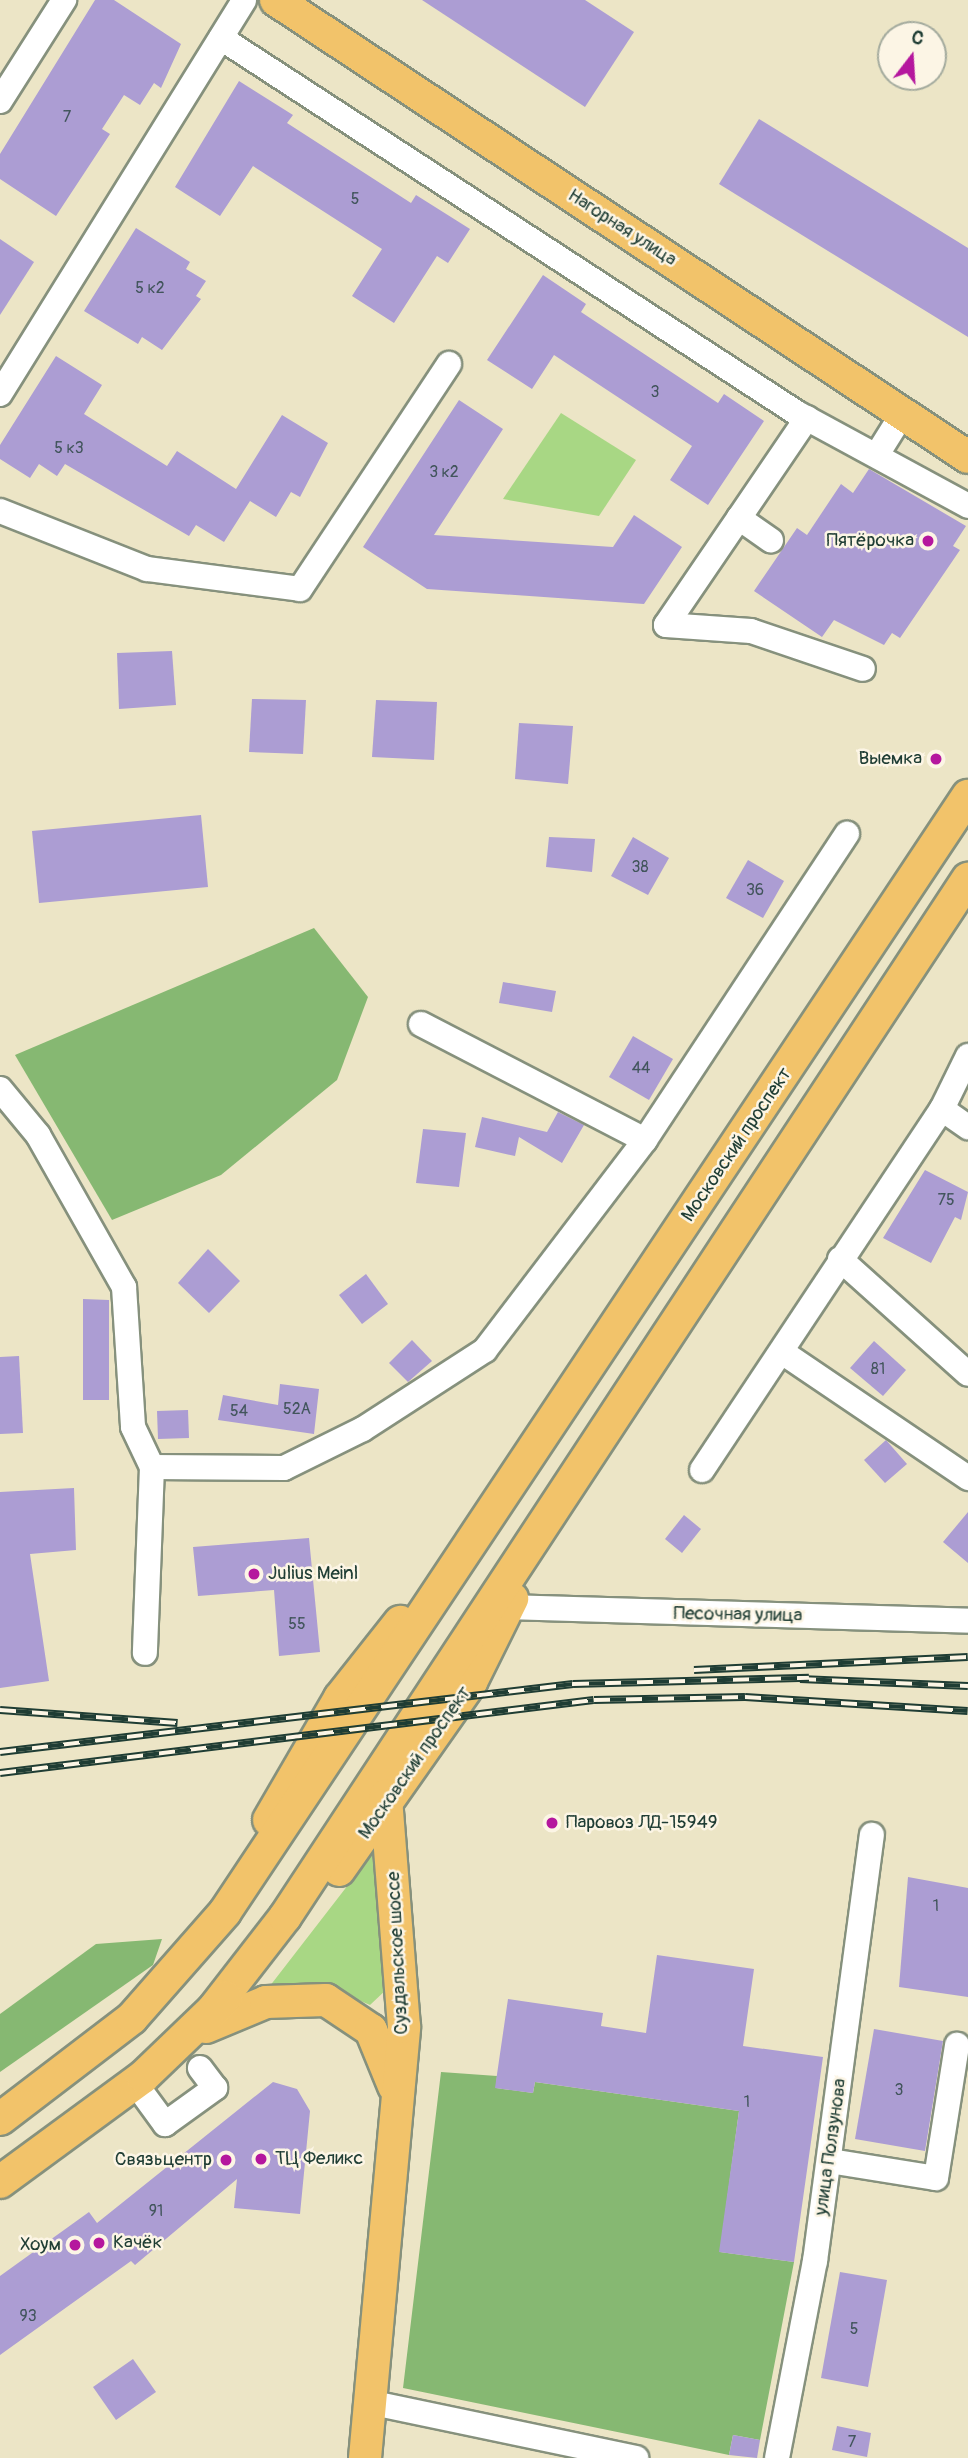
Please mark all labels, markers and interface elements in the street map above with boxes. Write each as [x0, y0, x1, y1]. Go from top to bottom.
north arrow [877, 21, 947, 91]
text: С [908, 25, 927, 51]
house number: 7 [63, 107, 71, 127]
street label: Нагорная улица [563, 184, 681, 272]
house number: 5 [351, 189, 359, 209]
house number: 5 к2 [135, 278, 165, 298]
house number: 3 [651, 382, 659, 402]
house number: 5 к3 [54, 438, 84, 458]
house number: 3 к2 [429, 462, 459, 482]
place label: Пятёрочка [826, 530, 914, 552]
marker: Пятёрочка [920, 533, 936, 549]
place label: Выемка [859, 748, 922, 770]
marker: Выемка [928, 751, 944, 767]
house number: 38 [632, 857, 648, 877]
house number: 36 [746, 880, 764, 900]
house number: 44 [632, 1058, 650, 1078]
street label: Московский проспект [677, 1064, 797, 1226]
house number: 75 [937, 1190, 955, 1210]
house number: 81 [871, 1359, 885, 1379]
house number: 52А [283, 1399, 311, 1419]
house number: 54 [230, 1401, 248, 1421]
place label: Julius Meinl [268, 1563, 358, 1585]
marker: Julius Meinl [246, 1566, 262, 1582]
street label: Песочная улица [673, 1602, 803, 1628]
house number: 55 [288, 1614, 306, 1634]
street label: Московский проспект [354, 1682, 476, 1844]
place label: Паровоз ЛД-15949 [566, 1812, 717, 1834]
marker: Паровоз ЛД-15949 [544, 1815, 560, 1831]
street label: Суздальское шоссе [382, 1871, 414, 2035]
house number: 1 [933, 1896, 939, 1916]
street label: улица Ползунова [810, 2077, 852, 2217]
house number: 3 [895, 2080, 903, 2100]
house number: 1 [744, 2092, 750, 2112]
place label: ТЦ Феликс [275, 2148, 363, 2170]
place label: Связьцентр [115, 2149, 212, 2171]
marker: ТЦ Феликс [253, 2151, 269, 2167]
marker: Связьцентр [218, 2152, 234, 2168]
house number: 91 [149, 2201, 163, 2221]
place label: Качёк [113, 2232, 162, 2254]
place label: Хоум [20, 2234, 61, 2256]
marker: Качёк [91, 2235, 107, 2251]
marker: Хоум [67, 2237, 83, 2253]
house number: 93 [19, 2306, 37, 2326]
house number: 5 [850, 2319, 858, 2339]
house number: 7 [848, 2432, 856, 2452]

